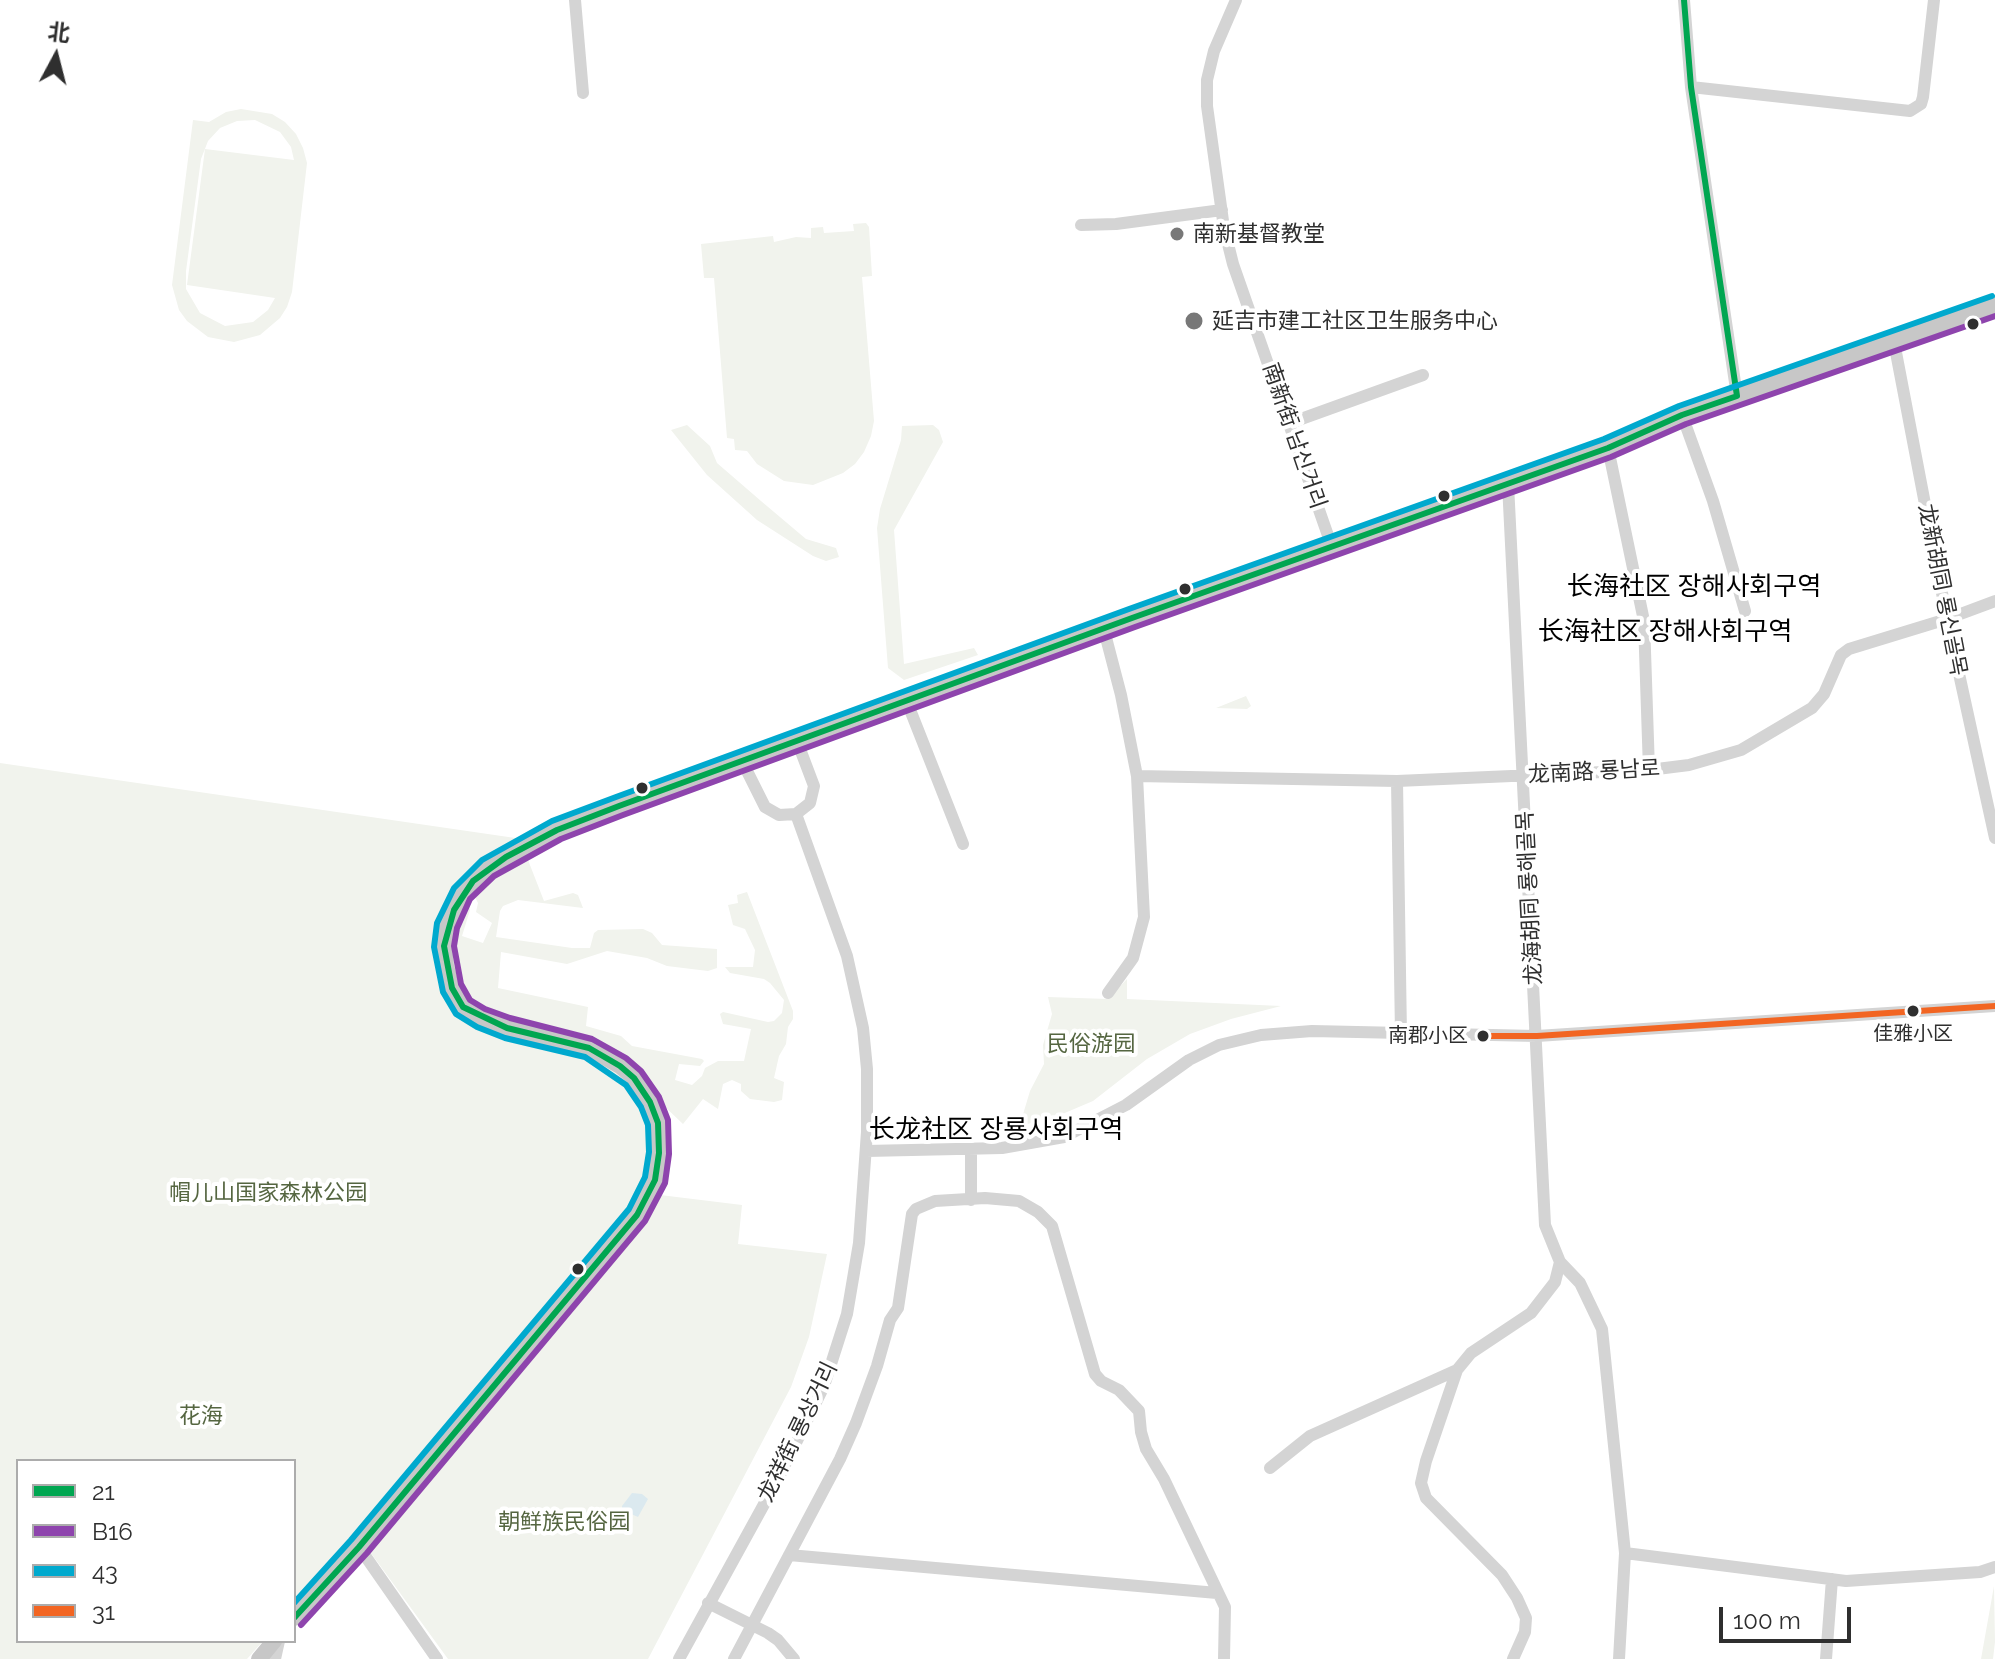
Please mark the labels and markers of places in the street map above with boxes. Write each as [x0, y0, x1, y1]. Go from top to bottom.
place label: 南新基督教堂 [1193, 221, 1325, 247]
marker: 南新基督教堂 [1168, 225, 1186, 243]
place label: 延吉市建工社区卫生服务中心 [1212, 308, 1498, 334]
marker: 延吉市建工社区卫生服务中心 [1183, 310, 1205, 332]
unlabelled marker [1965, 316, 1981, 332]
unlabelled marker [1436, 488, 1452, 504]
unlabelled marker [1177, 581, 1193, 597]
unlabelled marker [634, 780, 650, 796]
marker: 佳雅小区 [1905, 1003, 1921, 1019]
place label: 佳雅小区 [1873, 1022, 1953, 1046]
place label: 南郡小区 [1388, 1024, 1468, 1048]
marker: 南郡小区 [1475, 1028, 1491, 1044]
unlabelled marker [570, 1261, 586, 1277]

